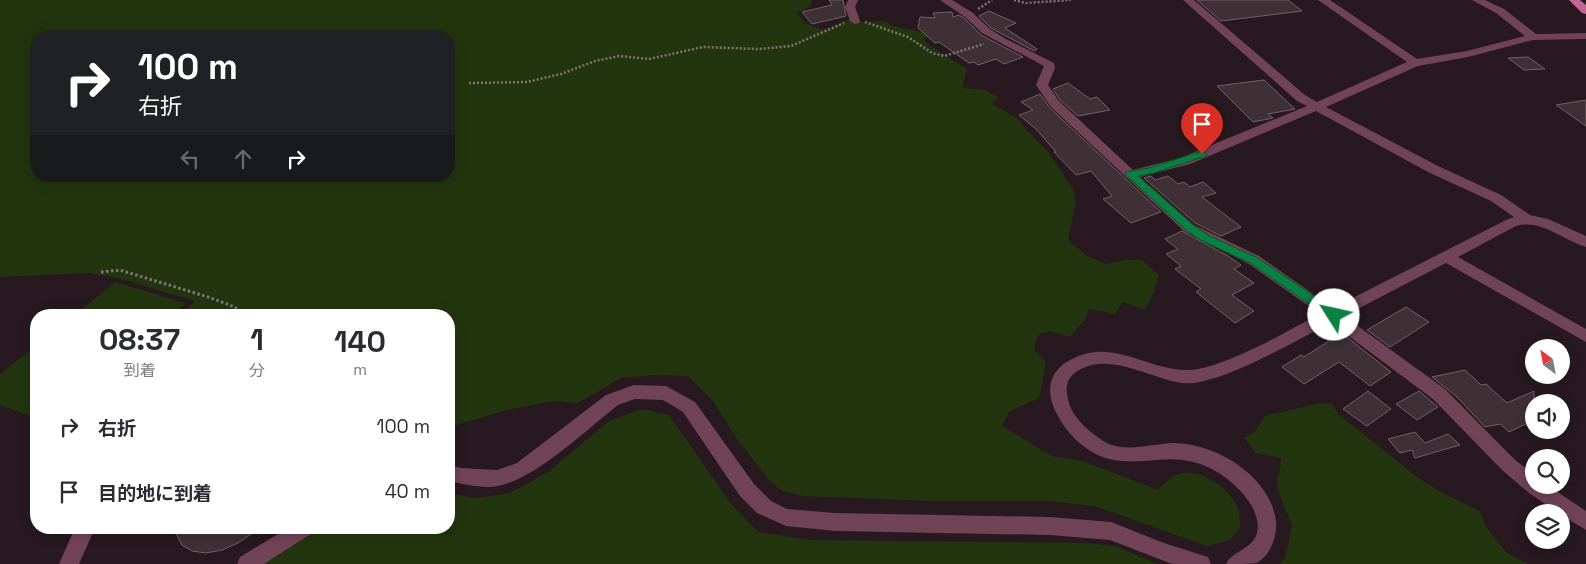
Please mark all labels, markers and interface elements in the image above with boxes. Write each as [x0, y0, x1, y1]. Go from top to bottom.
text: 100 m [138, 45, 238, 89]
icon: right [55, 50, 120, 115]
text: 右折 [138, 92, 182, 120]
pin [1181, 103, 1223, 154]
icon: arrive [1188, 110, 1216, 138]
icon: left [176, 145, 204, 173]
icon: ahead [229, 145, 257, 173]
icon: right [282, 145, 310, 173]
position arrow [1307, 288, 1359, 340]
text: 08:37 [99, 320, 180, 359]
text: 1 [250, 320, 264, 359]
text: 140 [334, 322, 386, 361]
north arrow [1525, 339, 1570, 384]
map controls [1525, 339, 1570, 549]
text: m [353, 359, 367, 380]
text: 到着 [124, 360, 156, 381]
text: 分 [249, 360, 265, 381]
button: sound [1525, 394, 1570, 439]
icon: right [55, 413, 83, 441]
text: 100 m [376, 414, 430, 439]
text: 右折 [98, 416, 136, 441]
button: search [1525, 449, 1570, 494]
icon: arrive [55, 478, 83, 506]
text: 40 m [385, 479, 430, 504]
text: 目的地に到着 [98, 481, 212, 506]
button: layers [1525, 504, 1570, 549]

